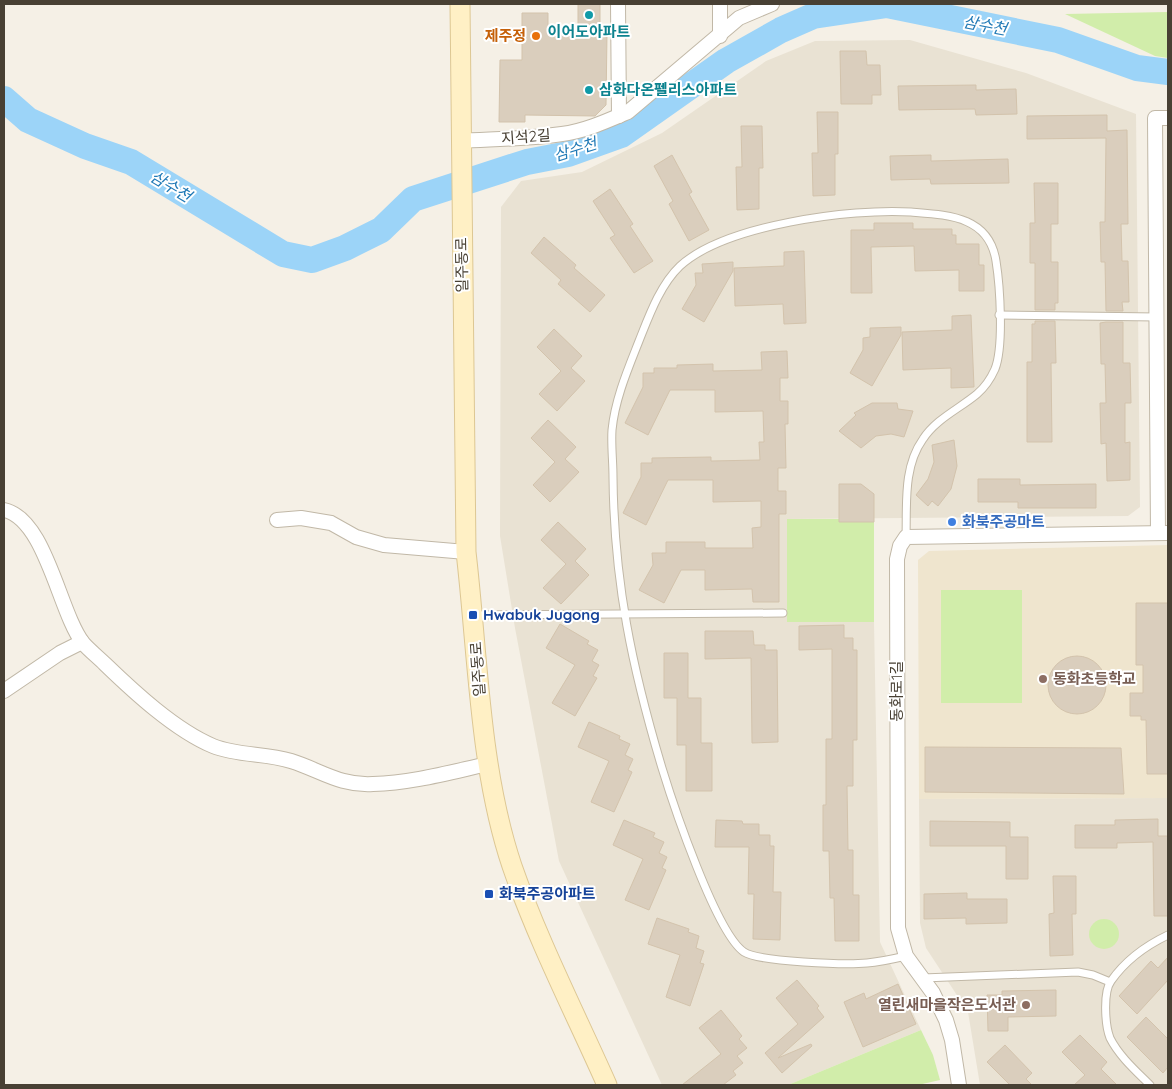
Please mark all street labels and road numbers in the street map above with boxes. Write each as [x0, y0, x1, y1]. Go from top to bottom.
street label: 지석2길 [501, 125, 551, 148]
street label: 일주동로 [452, 237, 471, 293]
street label: 일주동로 [466, 641, 489, 697]
street label: 동화로1길 [887, 661, 906, 721]

